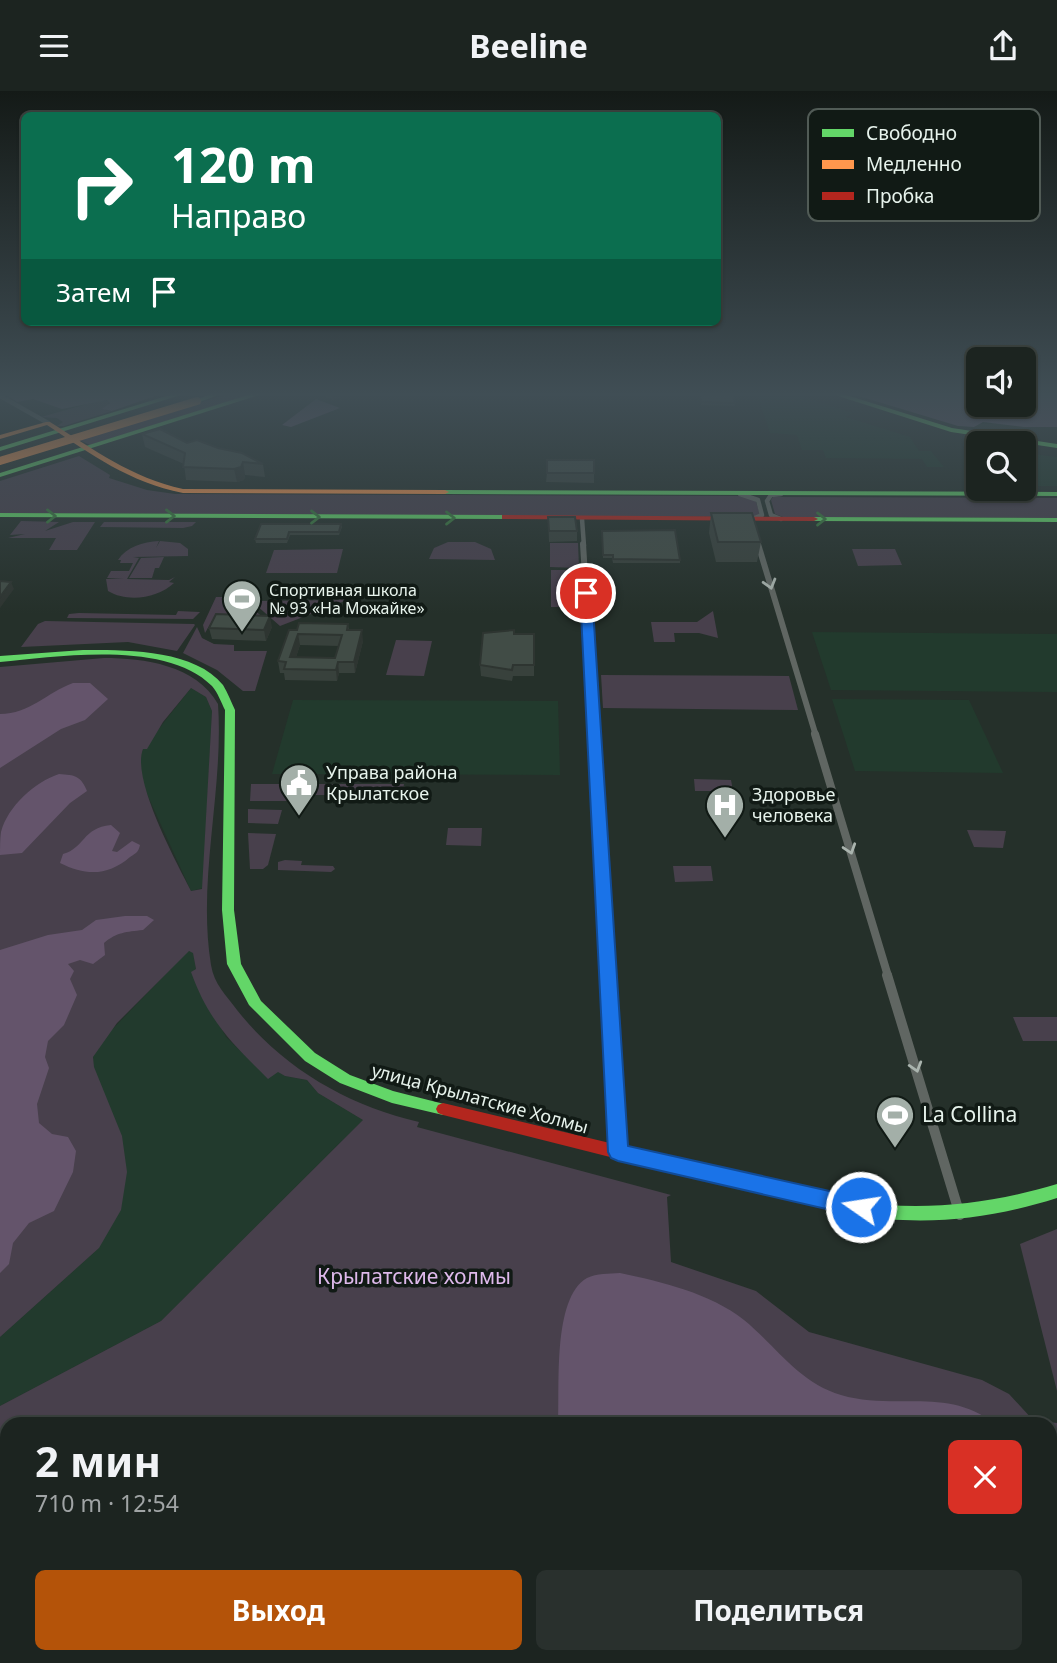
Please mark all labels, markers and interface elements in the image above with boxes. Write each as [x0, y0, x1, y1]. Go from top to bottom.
text: Beeline [469, 24, 588, 67]
icon: menu [35, 27, 73, 65]
icon: share [984, 27, 1022, 65]
legend [808, 109, 1040, 221]
text: Свободно [866, 120, 957, 146]
text: 120 m [171, 131, 316, 197]
icon: right [56, 140, 147, 231]
text: Медленно [866, 151, 962, 177]
text: Пробка [866, 183, 934, 209]
text: Направо [171, 194, 306, 237]
icon: arrive [145, 273, 183, 311]
text: Затем [56, 274, 131, 310]
map controls [966, 347, 1036, 501]
button: sound [966, 347, 1036, 417]
button: search [966, 431, 1036, 501]
one-way arrow [46, 508, 57, 524]
one-way arrow [165, 508, 176, 524]
one-way arrow [310, 509, 320, 525]
one-way arrow [445, 510, 455, 526]
one-way arrow [816, 511, 826, 527]
pin [556, 563, 616, 623]
icon: arrive [567, 574, 605, 612]
sports icon: Спортивная школа № 93 «На Можайке» [221, 578, 263, 633]
one-way arrow [761, 578, 776, 590]
place label: Спортивная школа № 93 «На Можайке» [269, 579, 425, 619]
place label: Управа района Крылатское [326, 760, 458, 805]
public building icon: Управа района Крылатское [278, 762, 320, 817]
place label: Здоровье человека [752, 782, 836, 827]
hospital icon: Здоровье человека [704, 784, 746, 839]
one-way arrow [841, 843, 856, 855]
street label: улица Крылатские Холмы [369, 1058, 591, 1139]
one-way arrow [908, 1060, 923, 1072]
sports icon: La Collina [874, 1094, 916, 1149]
place label: La Collina [922, 1100, 1017, 1128]
position arrow [824, 1170, 898, 1244]
park label: Крылатские холмы [317, 1262, 511, 1290]
text: 2 мин [35, 1432, 161, 1489]
button: close [948, 1440, 1022, 1514]
text: 710 m · 12:54 [35, 1487, 179, 1519]
button: Выход [35, 1570, 522, 1650]
button: Поделиться [536, 1570, 1022, 1650]

